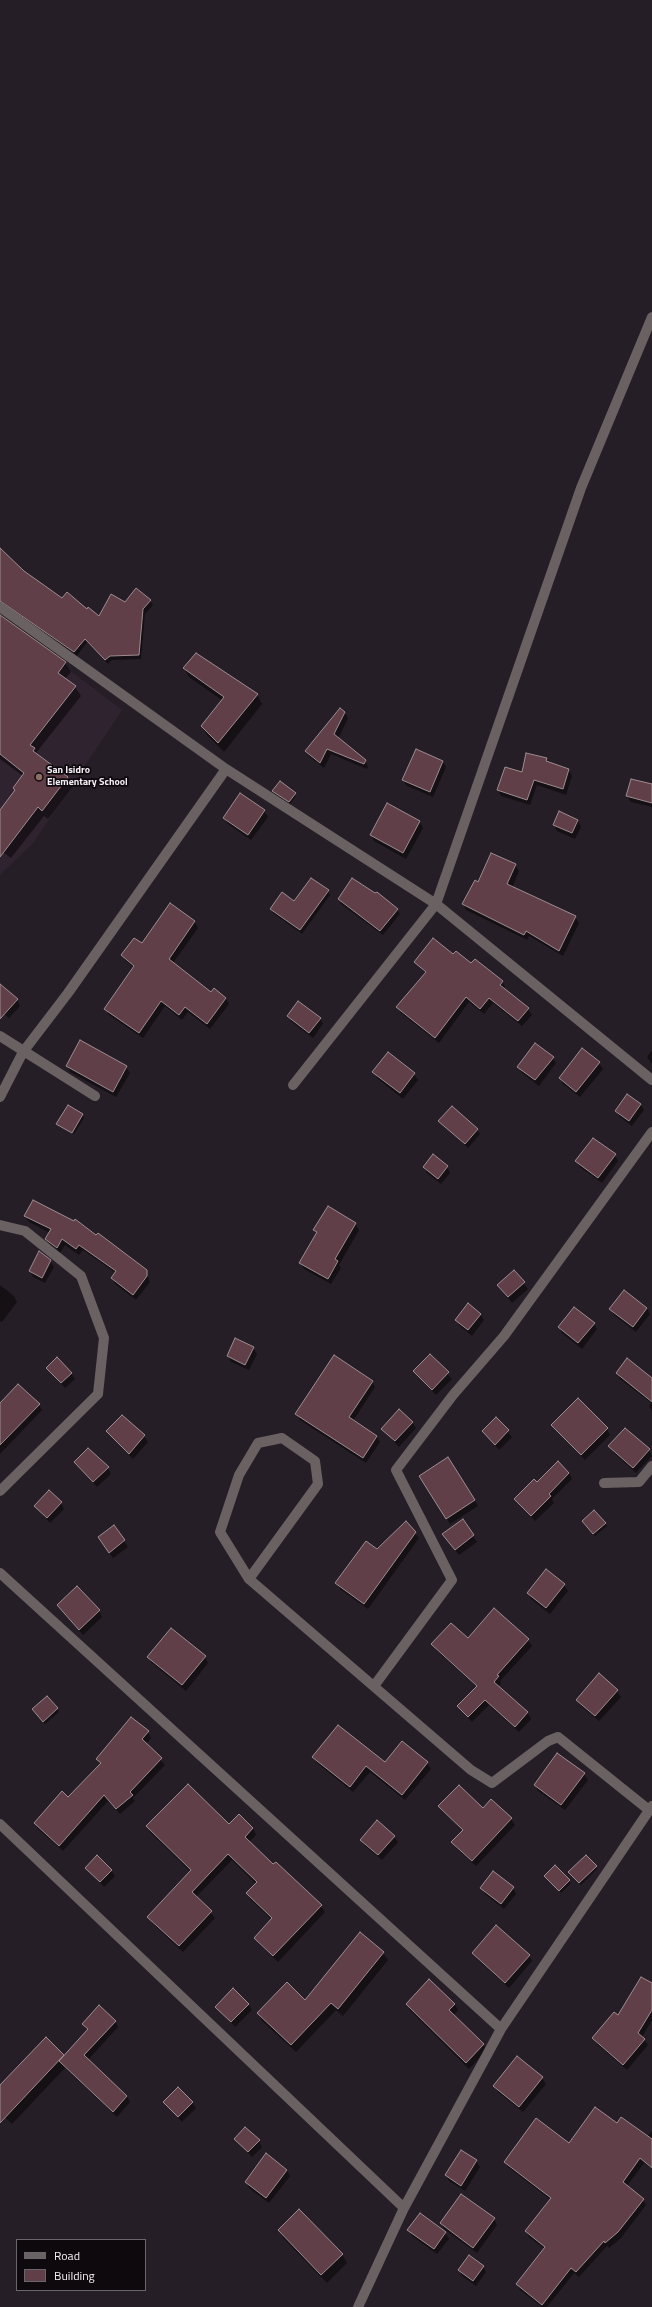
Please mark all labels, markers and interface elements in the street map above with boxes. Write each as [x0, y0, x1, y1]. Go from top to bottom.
place label: San Isidro Elementary School [47, 765, 128, 788]
marker: San Isidro Elementary School [34, 772, 44, 782]
legend [16, 2239, 146, 2291]
text: Road [54, 2246, 80, 2265]
text: Building [54, 2266, 95, 2285]

